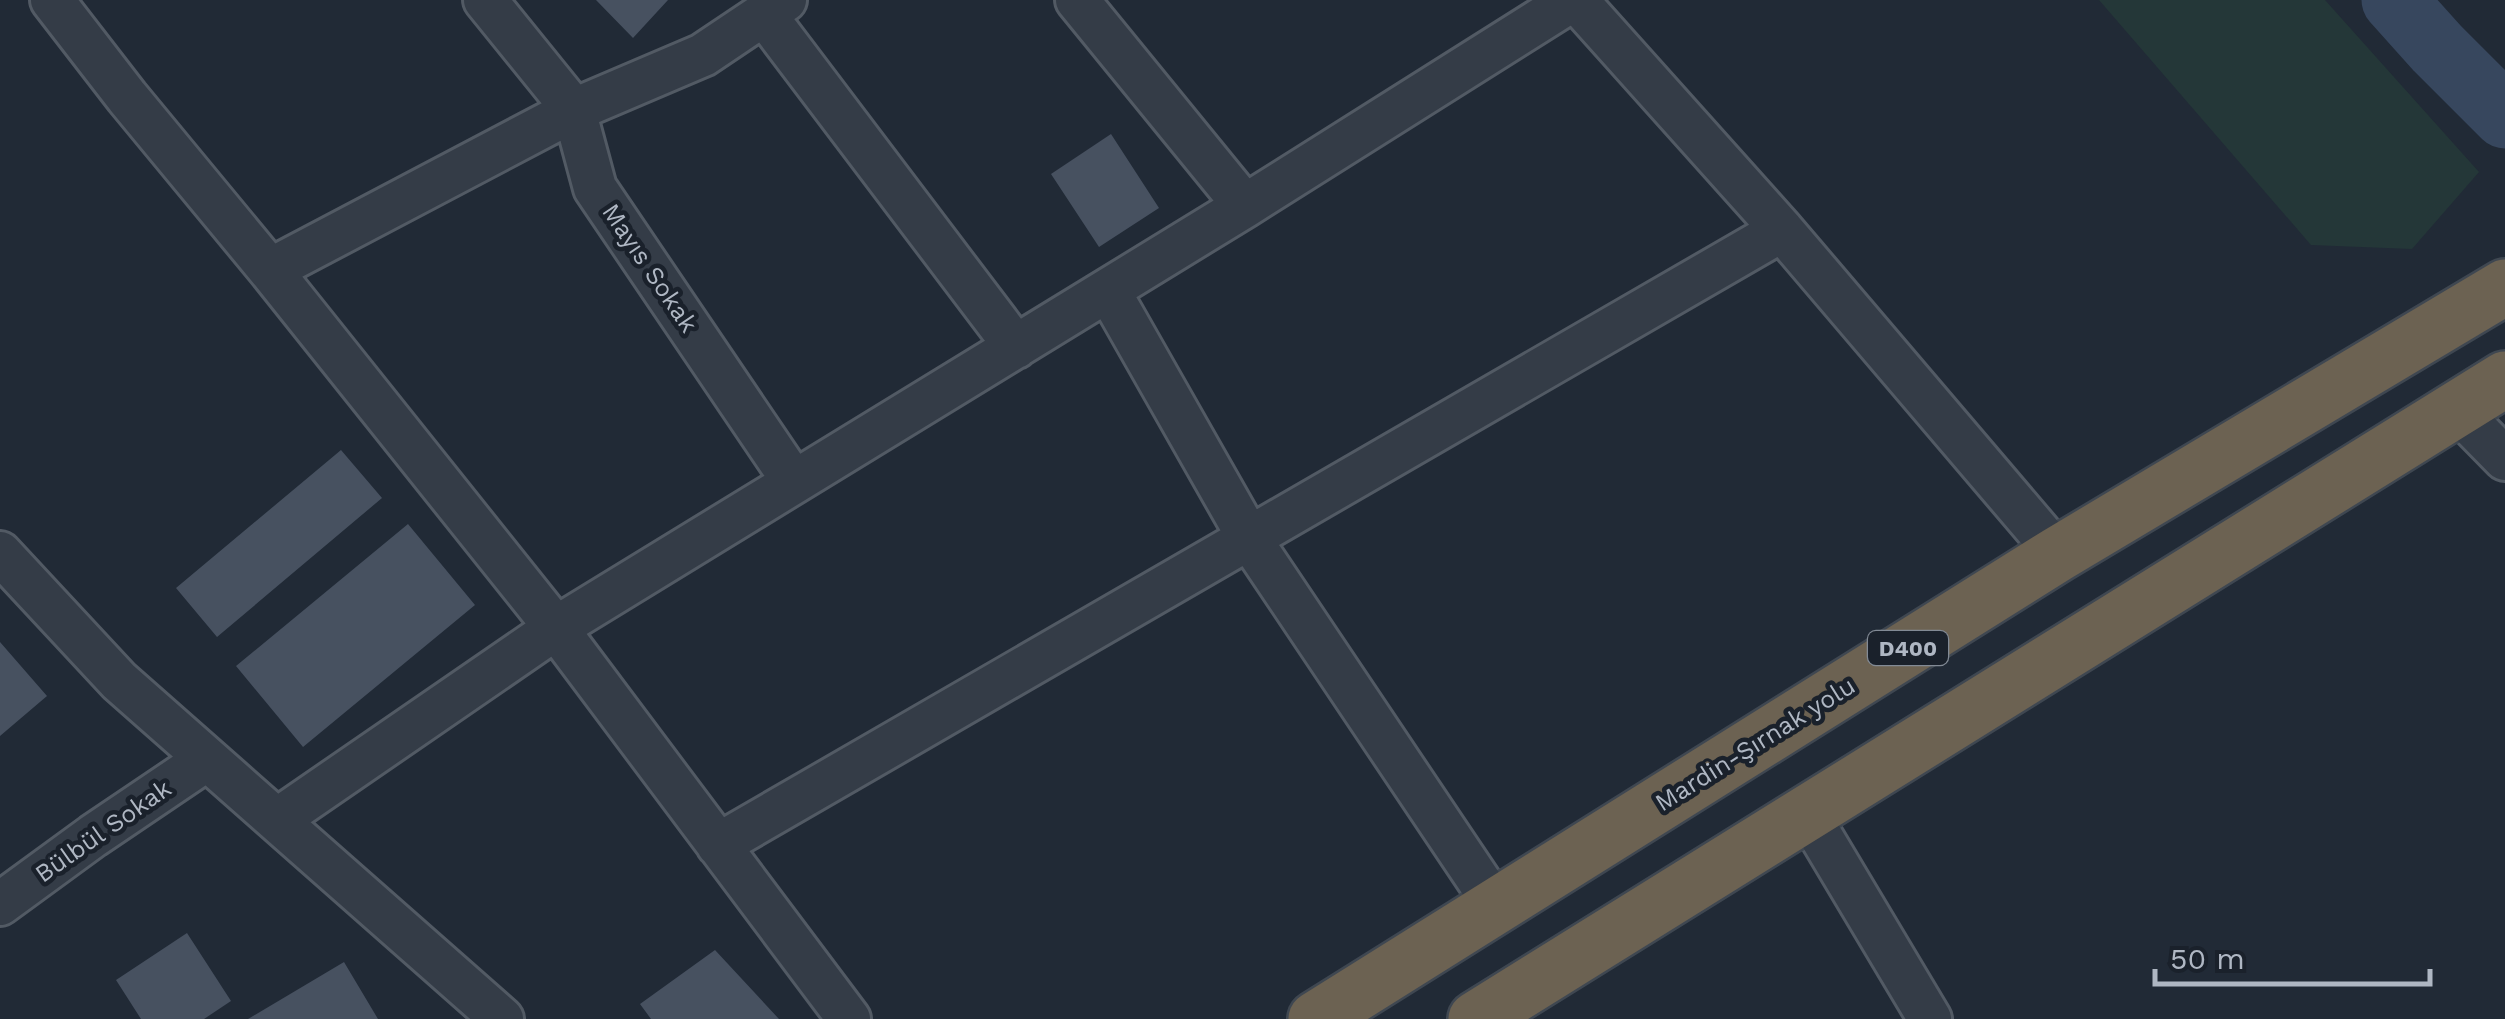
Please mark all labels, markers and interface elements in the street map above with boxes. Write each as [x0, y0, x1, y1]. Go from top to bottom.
street label: Mayıs Sokak [596, 198, 704, 338]
road number: D400 [1868, 631, 1948, 665]
street label: Mardin-Şırnak yolu [1650, 671, 1860, 817]
street label: Bülbül Sokak [30, 774, 176, 888]
scale bar [2155, 924, 2430, 986]
text: 50 m [2170, 941, 2245, 976]

